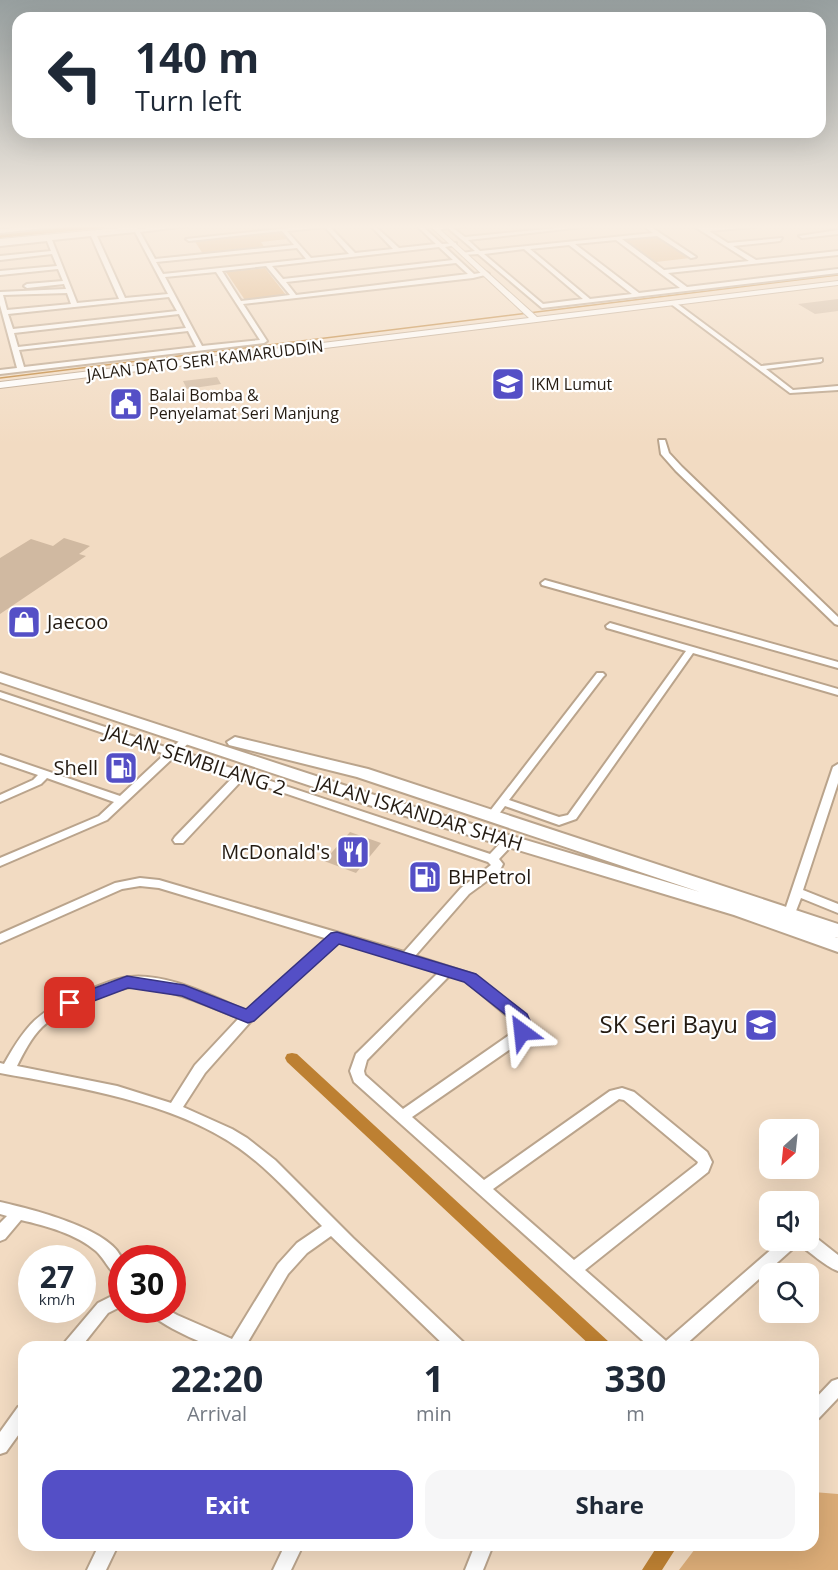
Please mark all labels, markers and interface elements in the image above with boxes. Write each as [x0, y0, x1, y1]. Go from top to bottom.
text: 140 m [135, 28, 259, 85]
icon: left [36, 36, 114, 114]
text: Turn left [135, 82, 242, 119]
street label: JALAN DATO SERI KAMARUDDIN [84, 335, 325, 386]
school or university icon: IKM Lumut [490, 366, 526, 402]
place label: IKM Lumut [531, 373, 613, 395]
place label: Balai Bomba & Penyelamat Seri Manjung [149, 384, 339, 424]
public building icon: Balai Bomba & Penyelamat Seri Manjung [108, 386, 144, 422]
shop icon: Jaecoo [6, 604, 42, 640]
place label: Jaecoo [45, 608, 108, 635]
street label: JALAN SEMBILANG 2 [99, 717, 289, 802]
fuel station icon: Shell [103, 750, 139, 786]
place label: Shell [53, 754, 98, 781]
street label: JALAN ISKANDAR SHAH [310, 767, 526, 857]
restaurant icon: McDonald's [335, 834, 371, 870]
place label: McDonald's [221, 838, 330, 865]
fuel station icon: BHPetrol [407, 859, 443, 895]
place label: BHPetrol [448, 863, 531, 890]
pin [44, 977, 95, 1028]
icon: arrive [53, 986, 86, 1019]
position arrow [490, 1000, 554, 1064]
place label: SK Seri Bayu [600, 1007, 738, 1040]
school or university icon: SK Seri Bayu [743, 1007, 779, 1043]
north arrow [759, 1119, 819, 1179]
map controls [759, 1119, 819, 1323]
button: sound [759, 1191, 819, 1251]
speed limit sign: 30 [108, 1245, 186, 1323]
text: 27 [40, 1256, 74, 1297]
button: search [759, 1263, 819, 1323]
text: km/h [39, 1289, 75, 1309]
text: 22:20 [171, 1354, 263, 1403]
text: 1 [424, 1354, 444, 1403]
text: 330 [605, 1354, 666, 1403]
text: Arrival [187, 1400, 247, 1427]
text: min [416, 1400, 452, 1427]
text: m [626, 1400, 645, 1427]
button: Exit [42, 1470, 413, 1539]
button: Share [425, 1470, 795, 1539]

